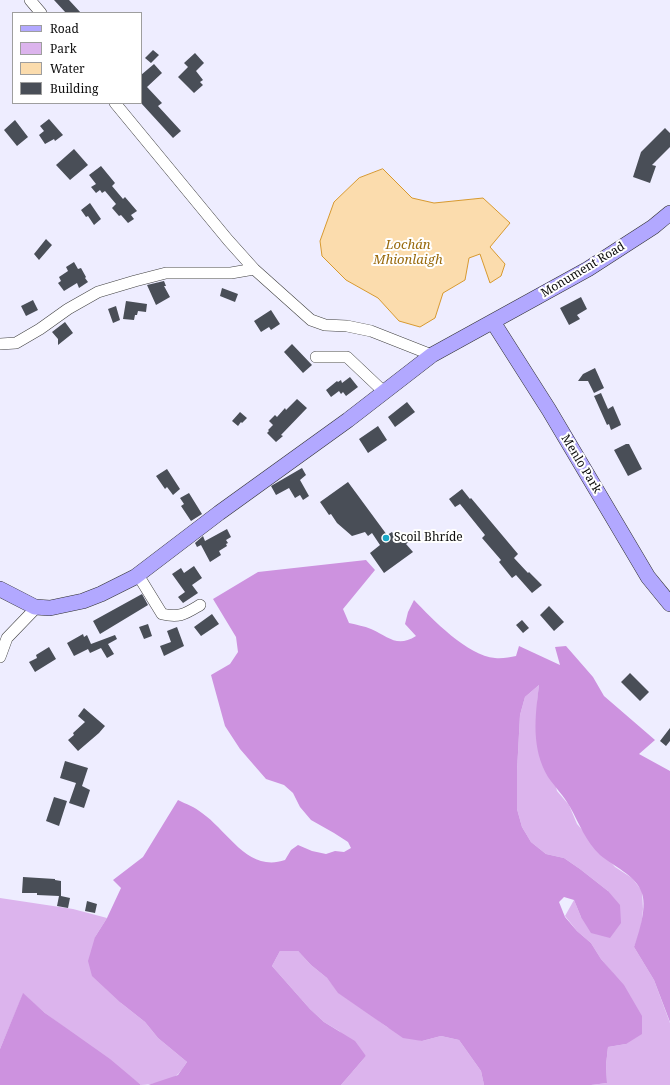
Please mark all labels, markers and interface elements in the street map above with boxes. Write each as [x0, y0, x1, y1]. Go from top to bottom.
legend [12, 12, 142, 104]
text: Road [50, 20, 79, 37]
text: Park [50, 40, 77, 57]
text: Water [50, 60, 85, 77]
text: Building [50, 80, 98, 97]
water label: Lochán Mhionlaigh [373, 237, 443, 268]
street label: Monument Road [538, 239, 628, 301]
street label: Menlo Park [558, 432, 604, 496]
place label: Scoil Bhríde [394, 531, 463, 545]
marker: Scoil Bhríde [381, 533, 391, 543]

